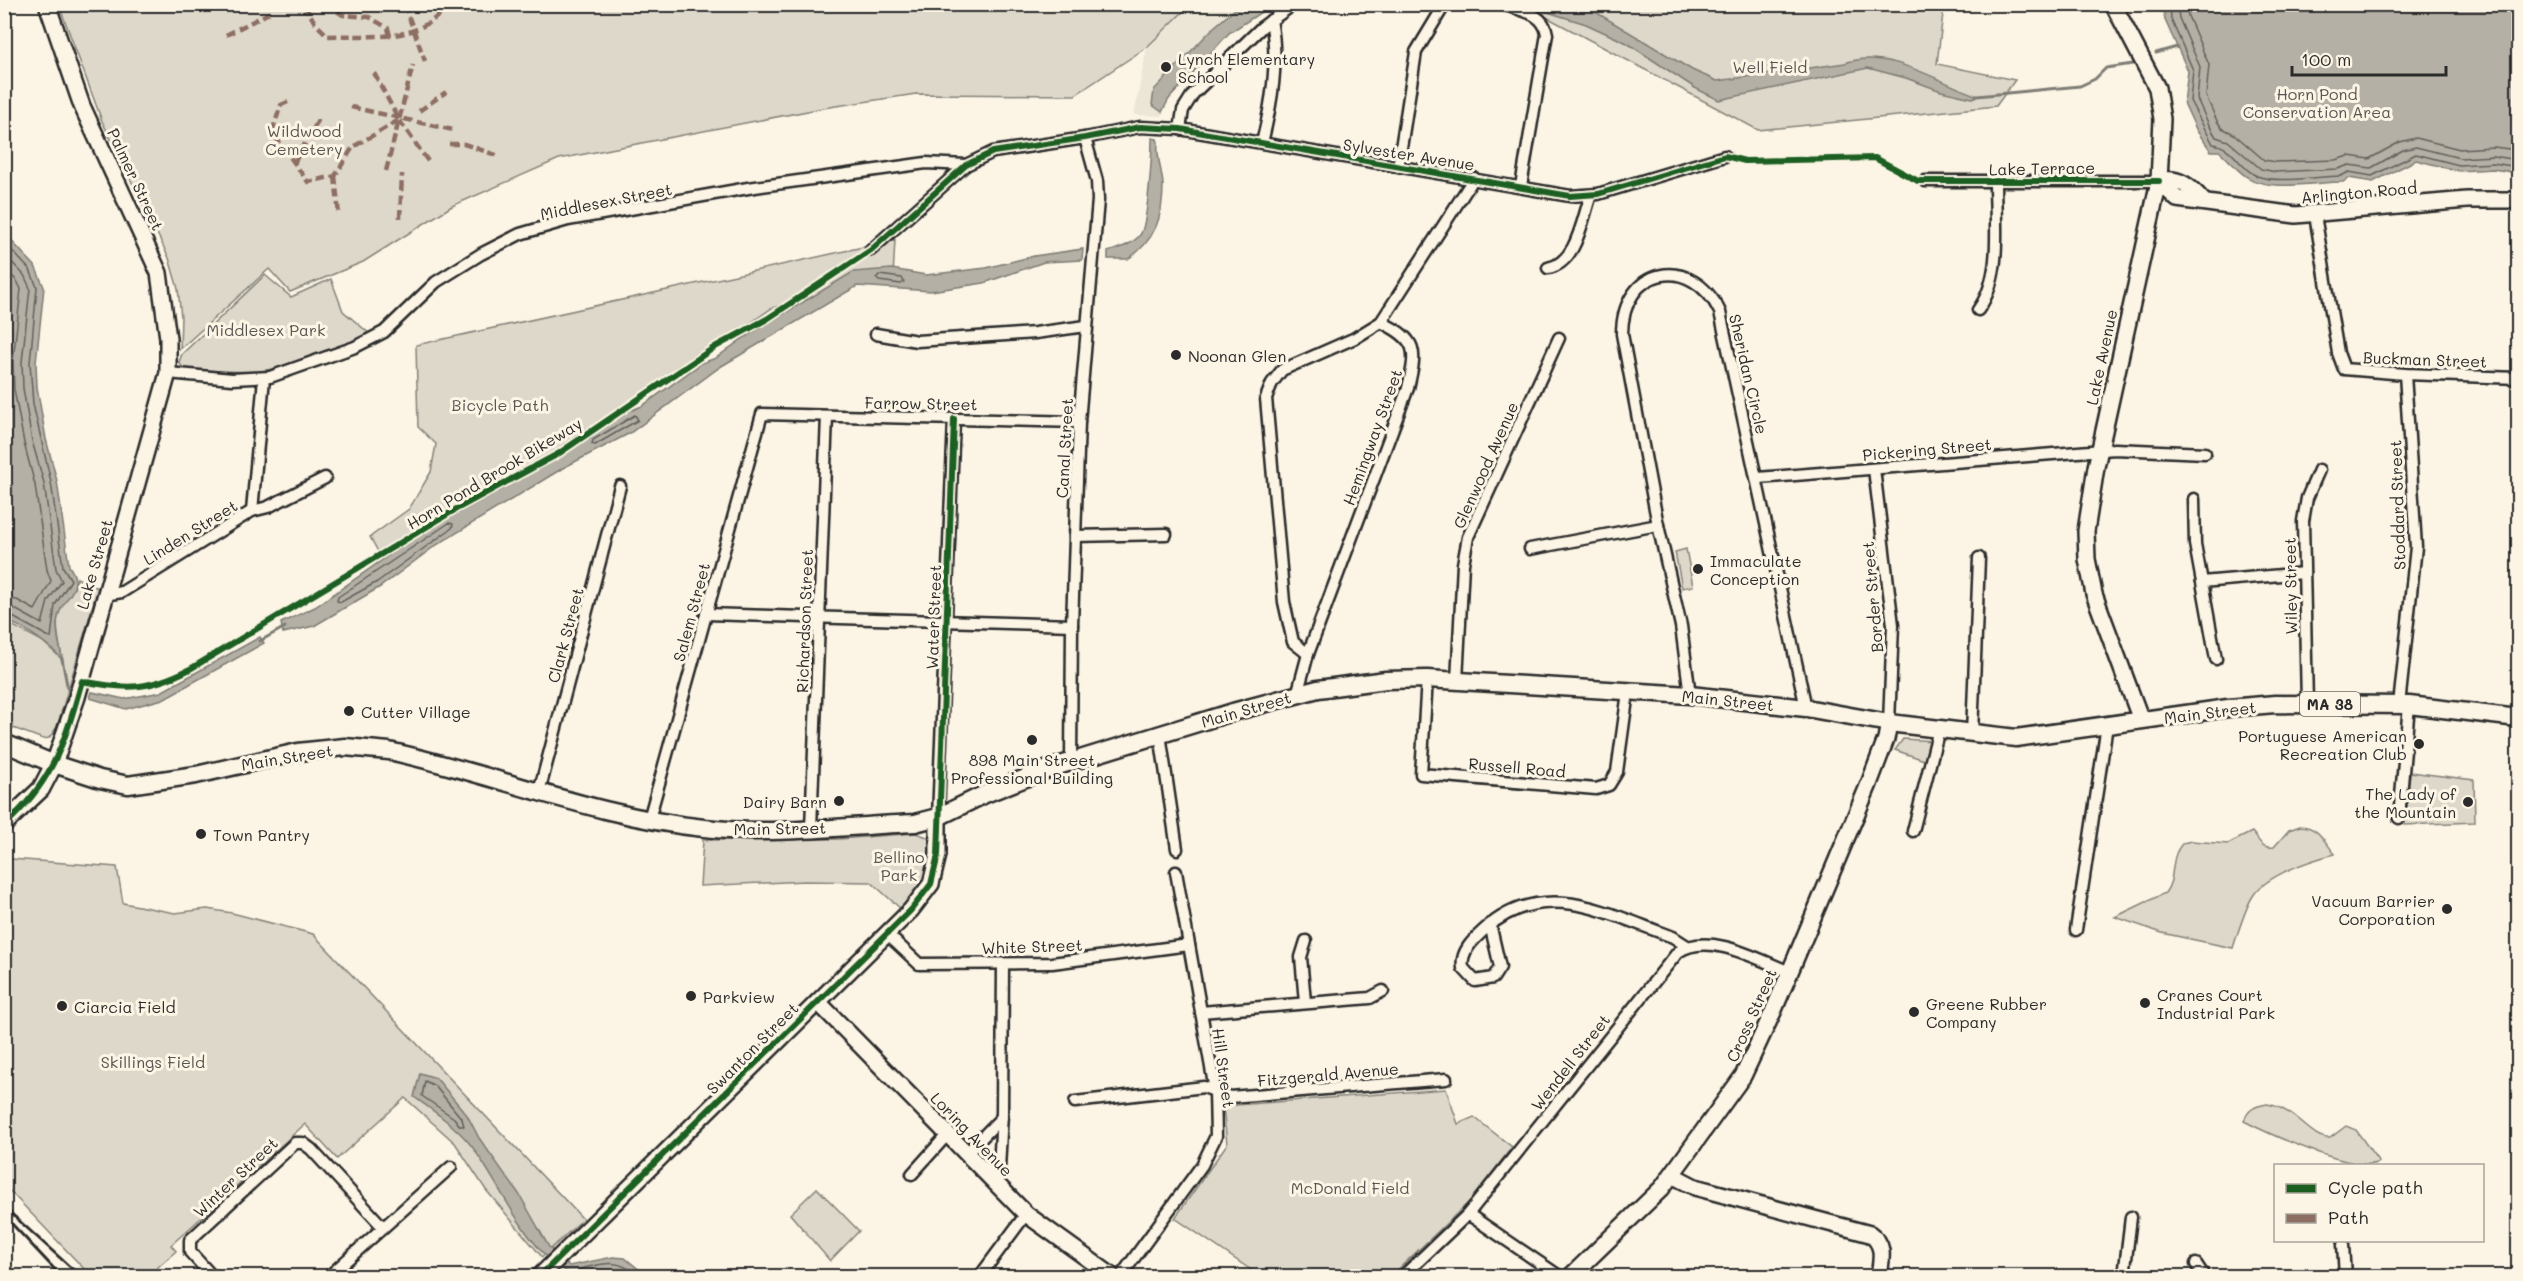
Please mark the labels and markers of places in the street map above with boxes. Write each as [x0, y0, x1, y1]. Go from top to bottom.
place label: Lynch Elementary School [1178, 48, 1315, 87]
marker: Lynch Elementary School [1159, 60, 1173, 74]
place label: Noonan Glen [1188, 345, 1286, 366]
marker: Noonan Glen [1169, 348, 1183, 362]
place label: Immaculate Conception [1710, 550, 1802, 589]
marker: Immaculate Conception [1691, 562, 1705, 576]
place label: Cutter Village [361, 701, 471, 722]
marker: Cutter Village [342, 704, 356, 718]
place label: Portuguese American Recreation Club [2238, 725, 2407, 764]
marker: 898 Main Street Professional Building [1025, 733, 1039, 747]
marker: Portuguese American Recreation Club [2412, 737, 2426, 751]
place label: 898 Main Street Professional Building [951, 749, 1113, 788]
place label: The Lady of the Mountain [2354, 783, 2457, 822]
place label: Dairy Barn [743, 791, 827, 812]
marker: Dairy Barn [832, 794, 846, 808]
marker: The Lady of the Mountain [2461, 795, 2475, 809]
place label: Town Pantry [213, 824, 310, 845]
marker: Town Pantry [194, 827, 208, 841]
place label: Vacuum Barrier Corporation [2311, 890, 2435, 929]
marker: Vacuum Barrier Corporation [2440, 902, 2454, 916]
place label: Cranes Court Industrial Park [2157, 984, 2275, 1023]
place label: Parkview [703, 986, 775, 1007]
marker: Parkview [684, 989, 698, 1003]
place label: Greene Rubber Company [1926, 993, 2047, 1032]
place label: Ciarcia Field [74, 996, 176, 1017]
marker: Cranes Court Industrial Park [2138, 996, 2152, 1010]
marker: Ciarcia Field [55, 999, 69, 1013]
marker: Greene Rubber Company [1907, 1005, 1921, 1019]

